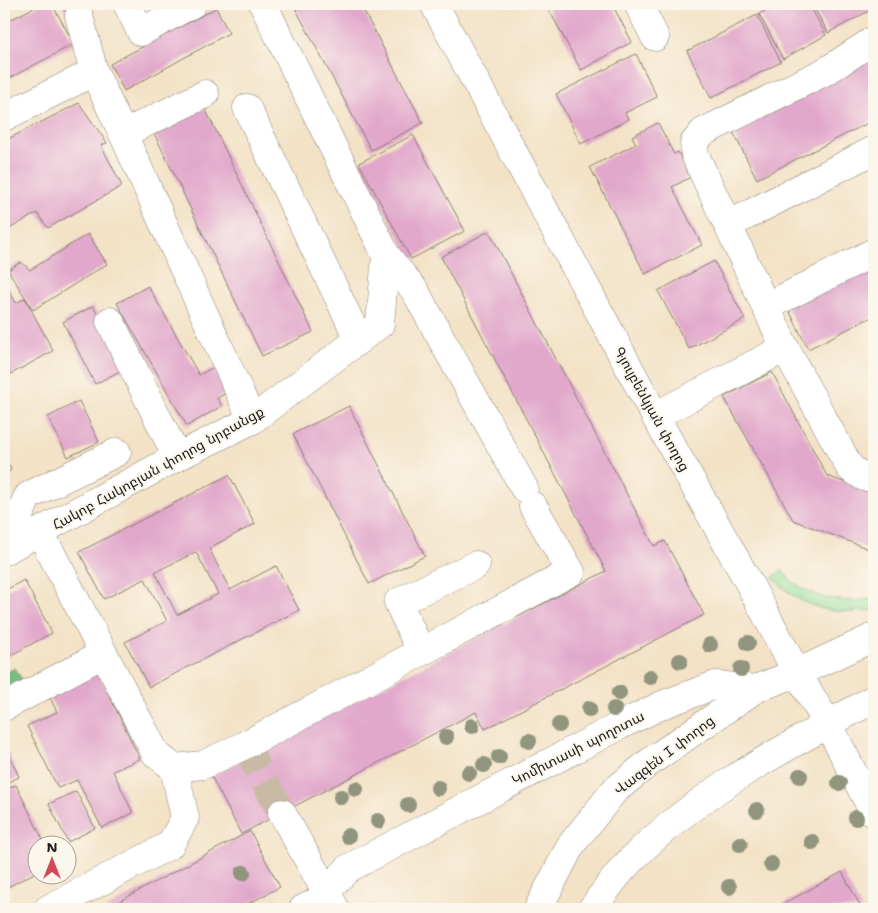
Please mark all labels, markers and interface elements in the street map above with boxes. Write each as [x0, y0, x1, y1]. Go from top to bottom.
street label: Գյուլբենկյան փողոց [610, 344, 694, 474]
street label: Հակոբ Հակոբյան փողոց նրբանցք [49, 402, 267, 534]
street label: Կոմիտասի պողոտա [509, 707, 647, 789]
street label: Վազգեն I փողոց [610, 711, 718, 799]
north arrow [28, 836, 78, 886]
text: N [46, 838, 58, 856]

